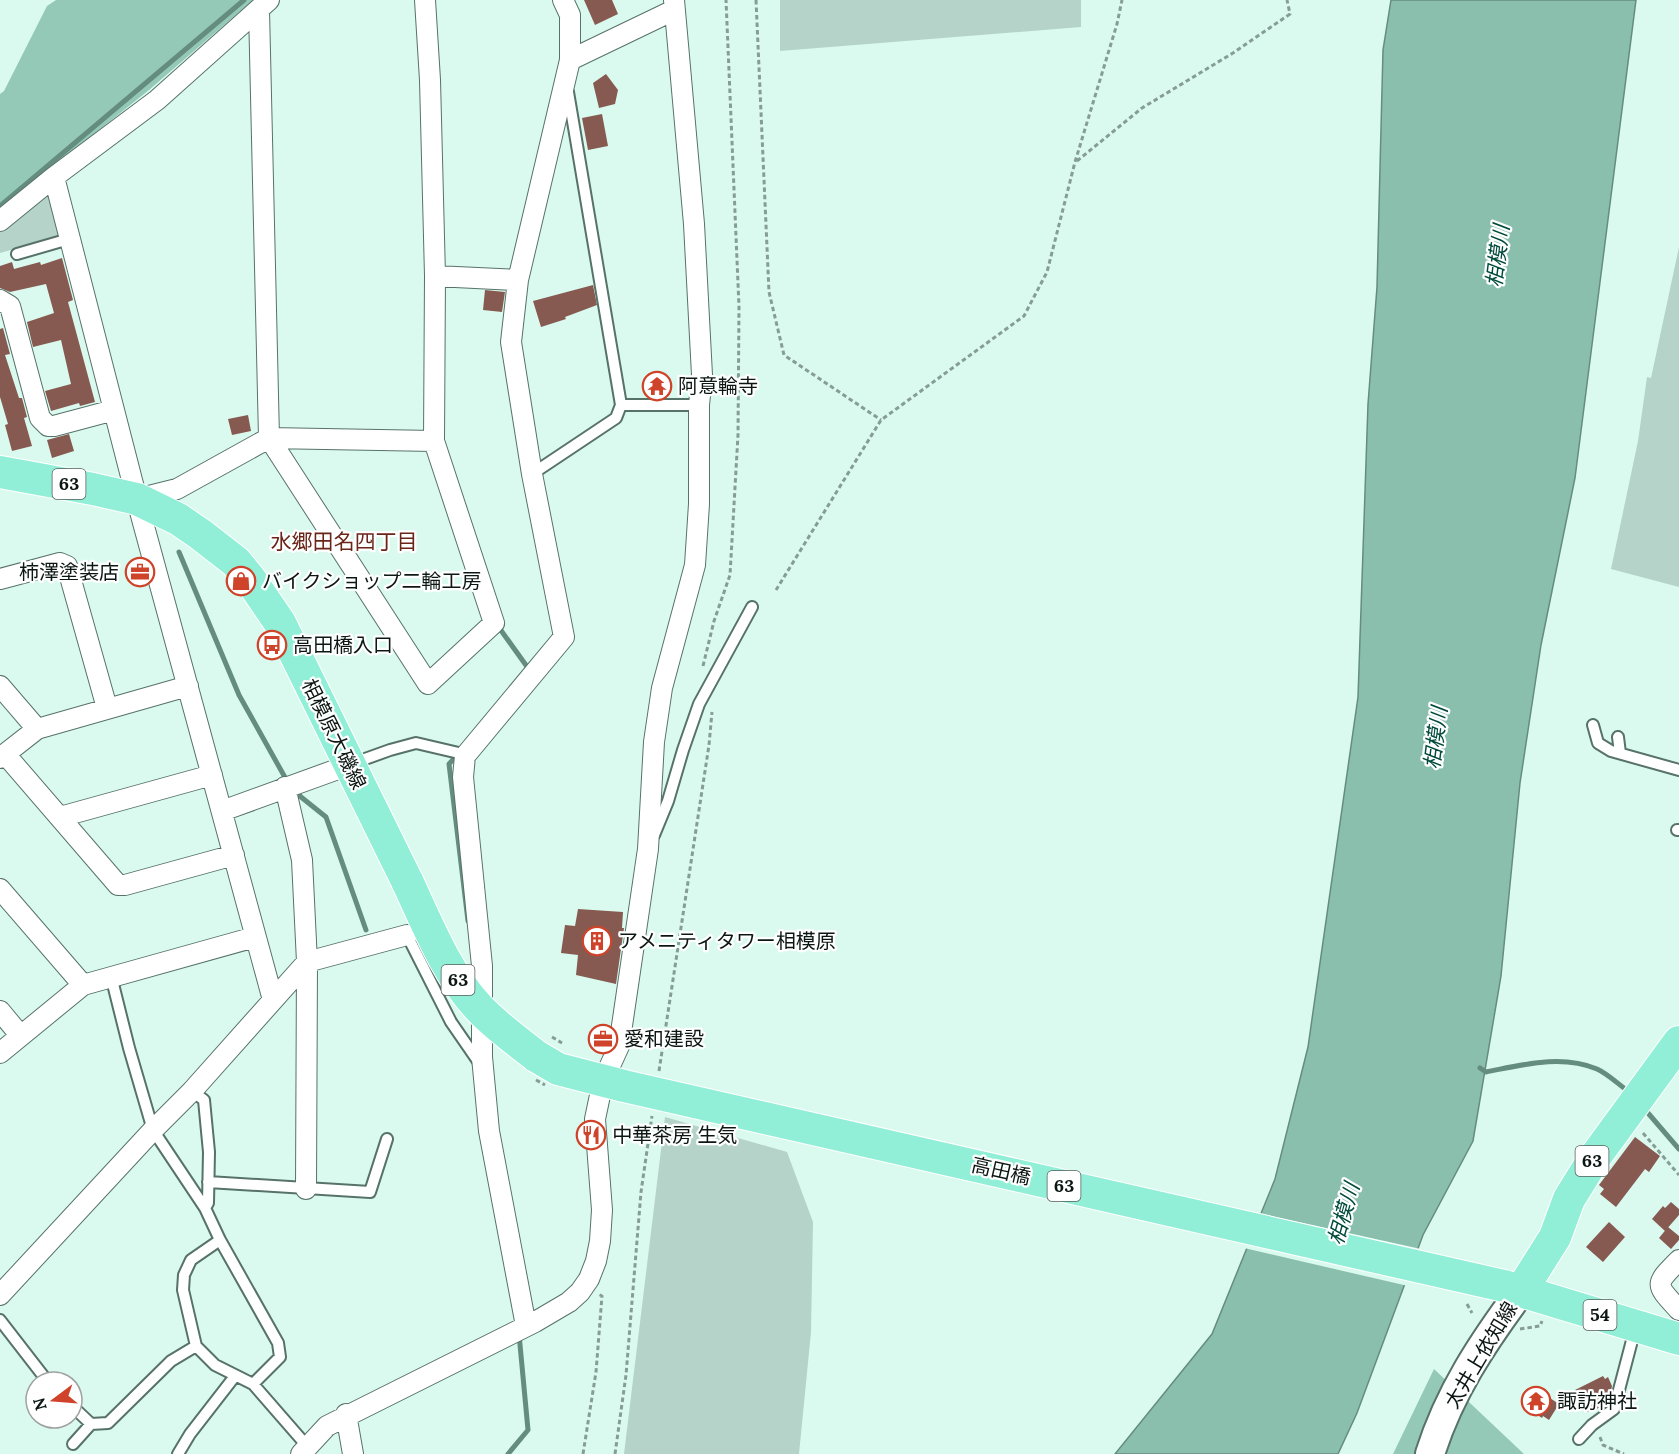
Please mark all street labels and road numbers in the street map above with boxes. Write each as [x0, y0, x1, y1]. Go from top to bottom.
road number: 63 [52, 469, 86, 499]
street label: 相模原大磯線 [297, 674, 372, 793]
road number: 63 [442, 965, 474, 995]
road number: 63 [1576, 1146, 1608, 1176]
street label: 高田橋 [969, 1152, 1033, 1189]
road number: 63 [1048, 1171, 1080, 1201]
street label: 太井上依知線 [1439, 1297, 1522, 1413]
road number: 54 [1584, 1300, 1616, 1330]

